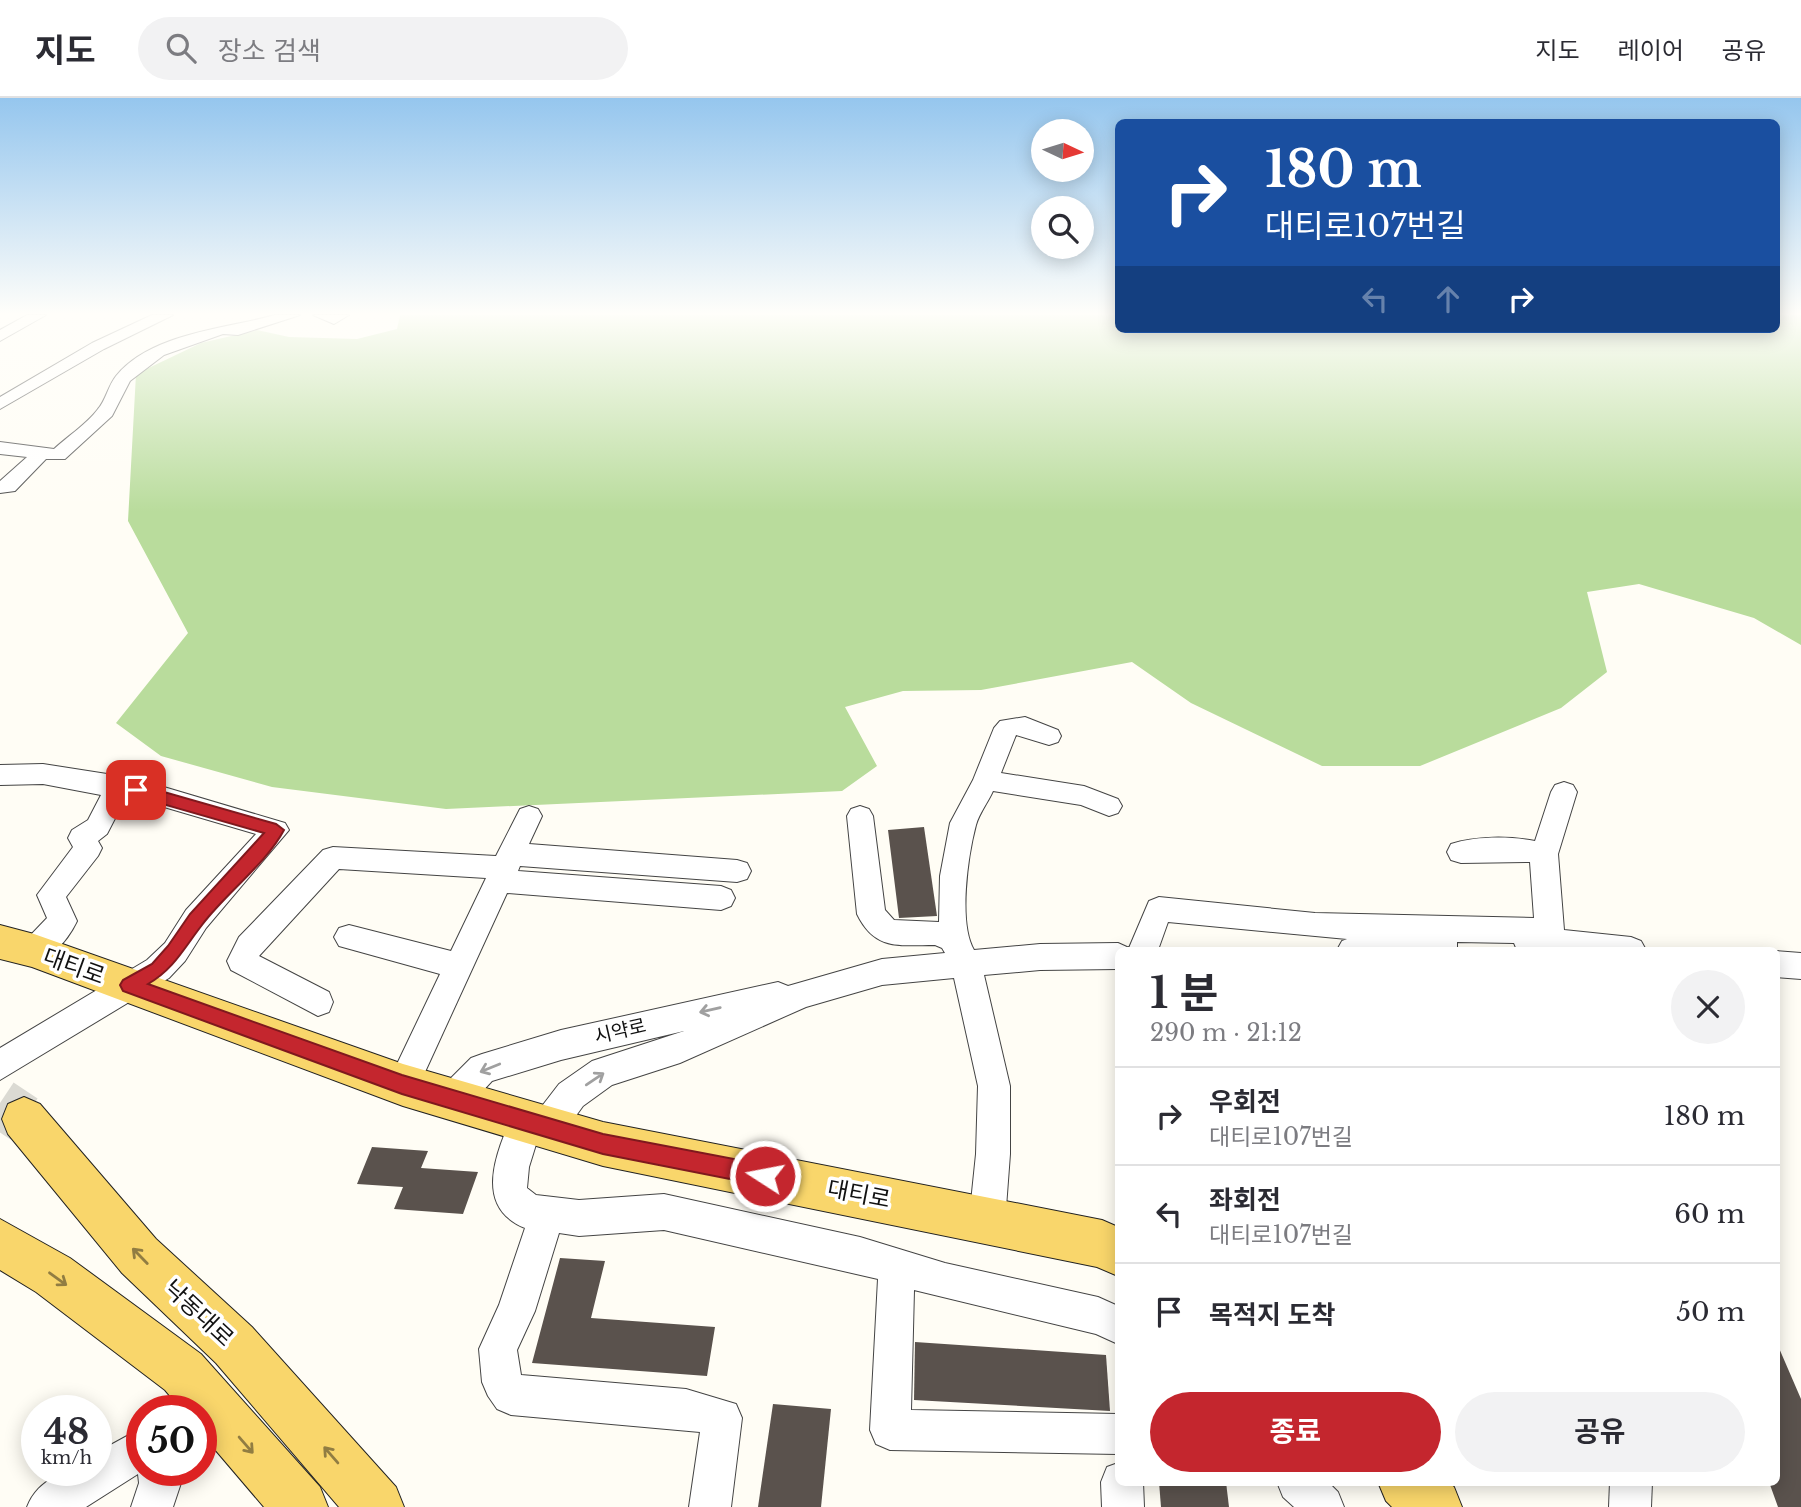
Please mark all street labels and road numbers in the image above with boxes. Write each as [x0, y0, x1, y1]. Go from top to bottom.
street label: 대티로 [39, 942, 109, 990]
street label: 시약로 [592, 1014, 648, 1048]
street label: 대티로 [825, 1174, 893, 1214]
street label: 낙동대로 [159, 1274, 239, 1352]

